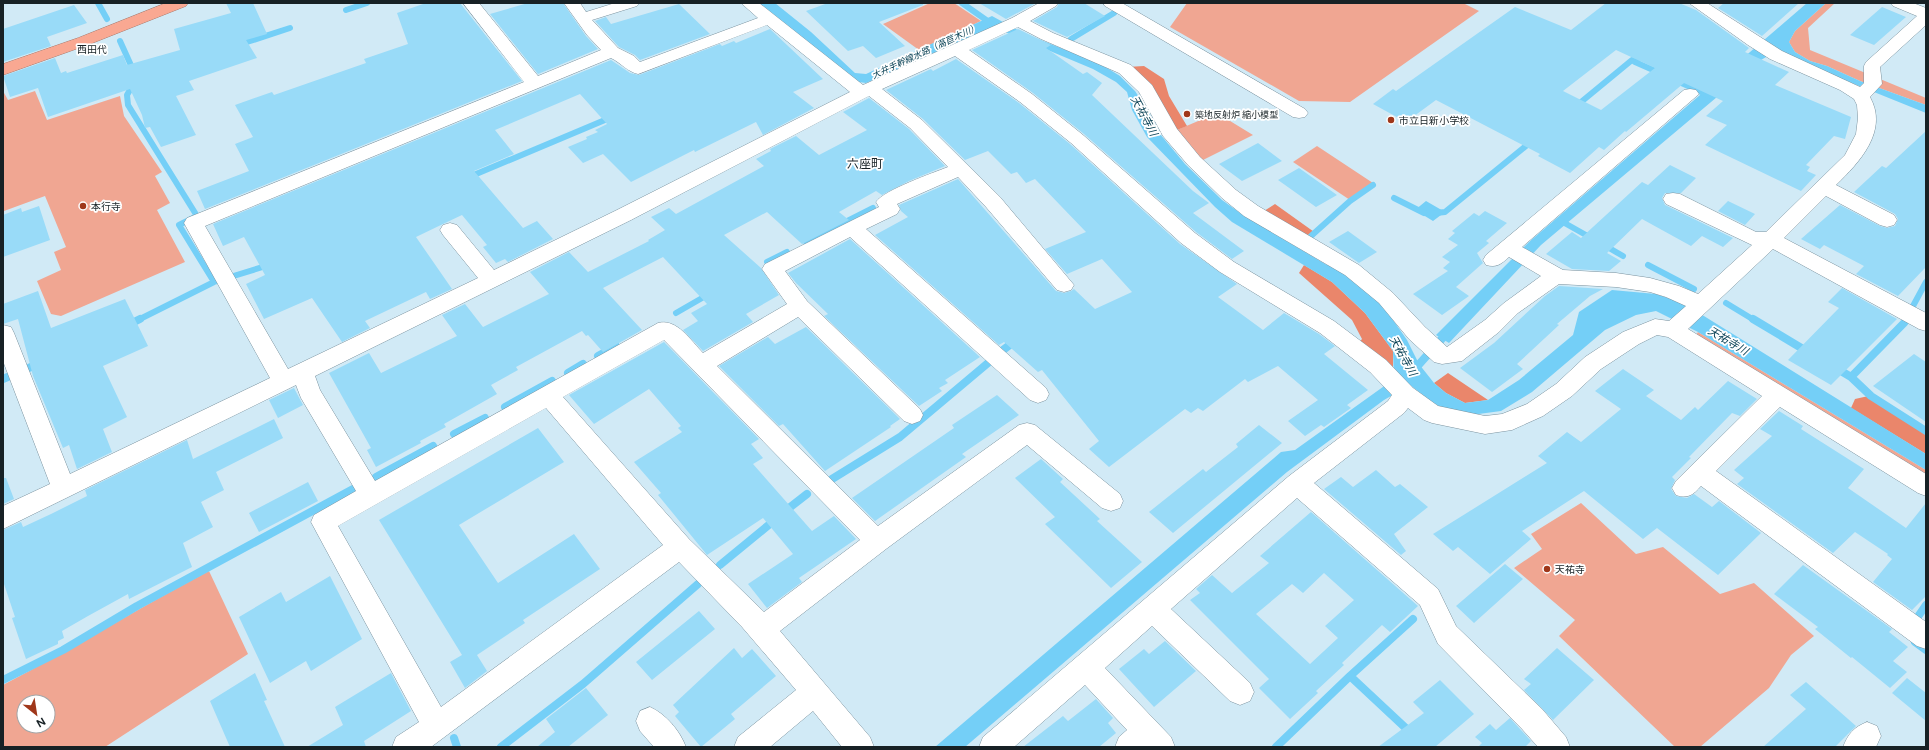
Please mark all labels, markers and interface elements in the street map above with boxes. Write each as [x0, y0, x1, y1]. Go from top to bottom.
water label: 大井手幹線水路（萵苣木川） [870, 21, 980, 81]
district label: 西田代 [77, 43, 107, 56]
water label: 天祐寺川 [1128, 94, 1161, 139]
marker: 築地反射炉 縮小模型 [1182, 109, 1192, 119]
place label: 築地反射炉 縮小模型 [1195, 109, 1278, 120]
place label: 市立日新小学校 [1399, 114, 1469, 127]
marker: 市立日新小学校 [1386, 115, 1396, 125]
district label: 六座町 [847, 157, 883, 171]
place label: 本行寺 [91, 200, 121, 213]
marker: 本行寺 [78, 201, 88, 211]
water label: 天祐寺川 [1706, 324, 1751, 358]
water label: 天祐寺川 [1387, 334, 1420, 379]
place label: 天祐寺 [1555, 563, 1585, 576]
marker: 天祐寺 [1542, 564, 1552, 574]
north arrow [16, 694, 56, 734]
text: N [34, 714, 48, 730]

